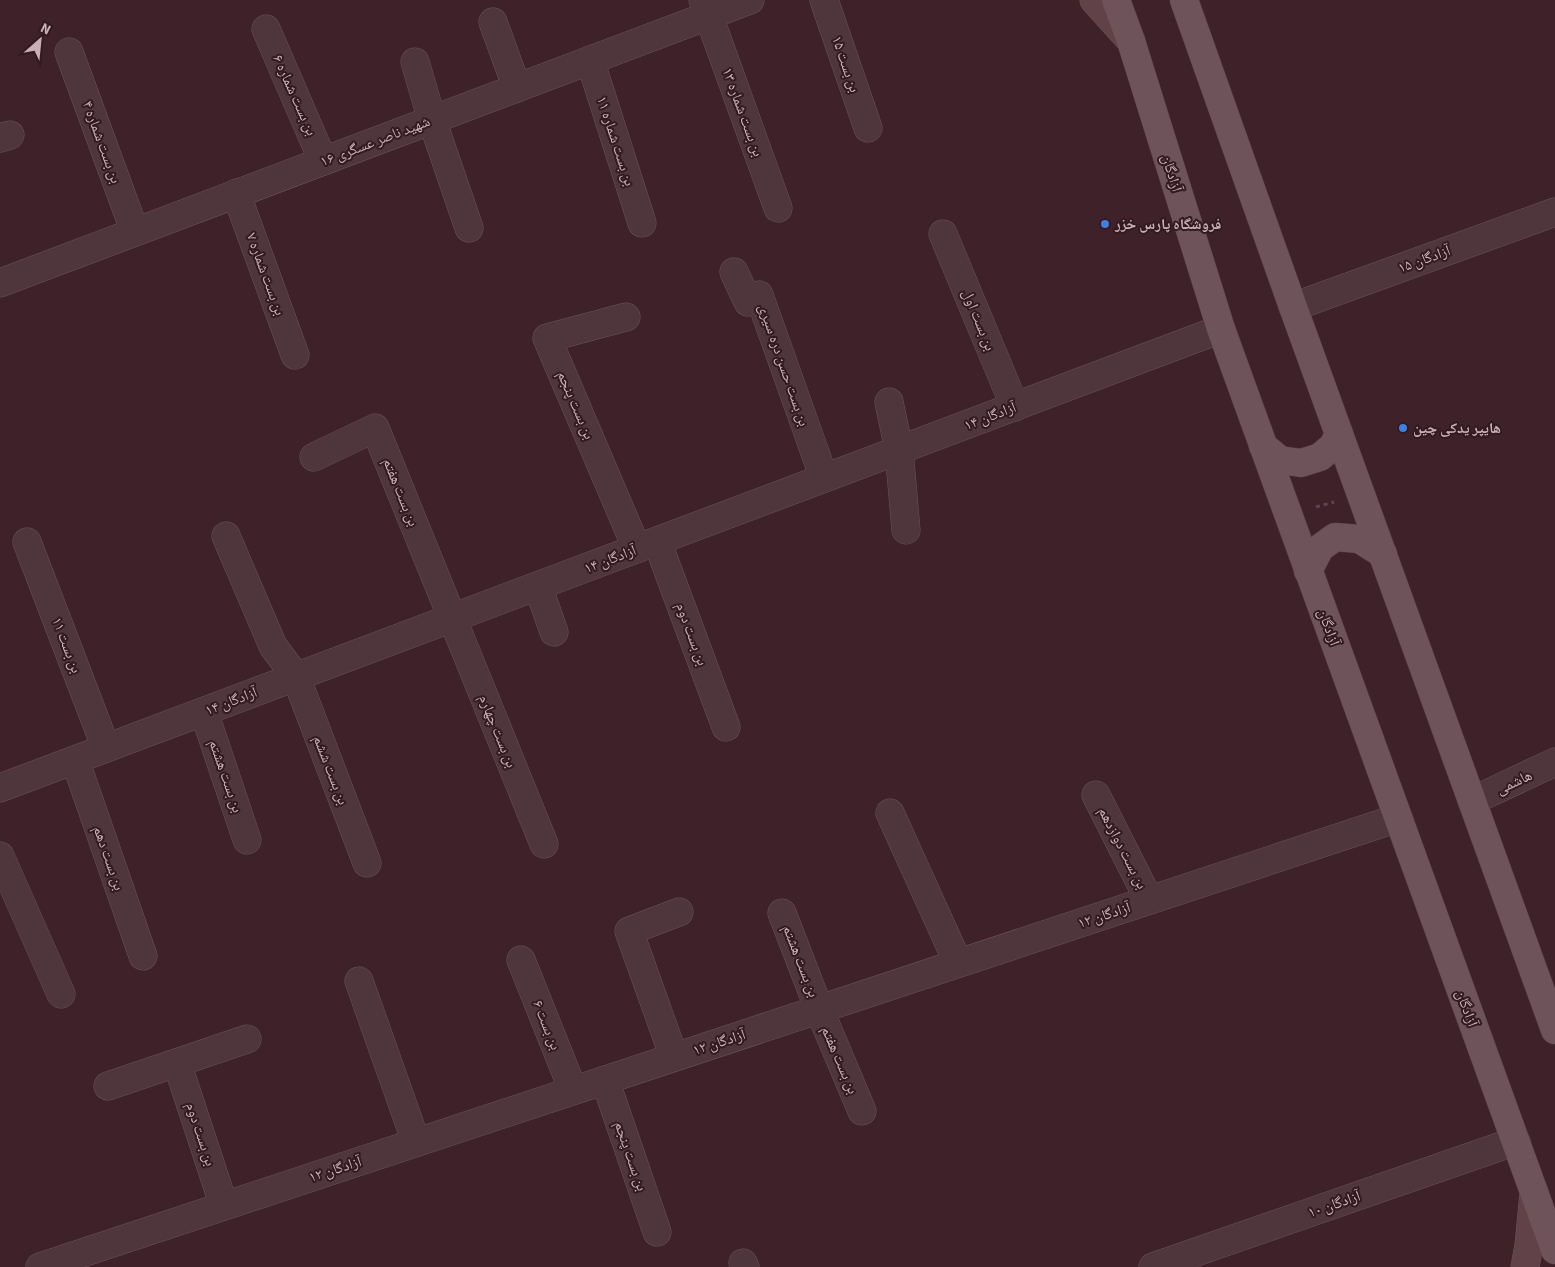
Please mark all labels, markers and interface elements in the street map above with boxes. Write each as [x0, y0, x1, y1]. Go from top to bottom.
north arrow [15, 15, 65, 65]
text: N [37, 18, 54, 40]
street label: بن بست ۱۵ [826, 33, 865, 95]
street label: بن بست شماره ۶ [267, 51, 322, 139]
street label: بن بست شماره ۱۳ [717, 65, 768, 160]
street label: بن بست شماره ۱۱ [591, 93, 640, 189]
street label: بن بست شماره ۴ [77, 98, 126, 187]
street label: ۱۶ شهید ناصر عسگری [317, 111, 433, 172]
street label: آزادگان [1156, 152, 1187, 195]
place label: فروشگاه پارس خزر [1114, 214, 1221, 235]
marker: فروشگاه پارس خزر [1099, 218, 1111, 230]
street label: بن بست شماره ۷ [241, 230, 290, 319]
street label: ۱۵ آزادگان [1395, 240, 1454, 279]
street label: بن بست اول [957, 286, 1000, 354]
street label: بن بست حسن دره سیری [753, 301, 814, 429]
street label: بن بست پنجم [552, 368, 599, 443]
street label: ۱۴ آزادگان [961, 396, 1020, 436]
place label: هایپر یدکی چین [1413, 418, 1501, 439]
marker: هایپر یدکی چین [1397, 422, 1409, 434]
street label: بن بست هفتم [377, 455, 424, 529]
street label: ۱۴ آزادگان [581, 539, 640, 579]
street label: بن بست دوم [670, 600, 713, 669]
street label: آزادگان [1312, 606, 1345, 650]
street label: بن بست ۱۱ [46, 614, 87, 676]
street label: ۱۴ آزادگان [202, 681, 261, 721]
street label: بن بست چهارم [473, 691, 522, 771]
street label: بن بست ششم [308, 732, 353, 808]
street label: بن بست هشتم [203, 737, 248, 816]
street label: هاشمی [1493, 765, 1536, 800]
street label: بن بست دوازدهم [1093, 804, 1152, 893]
street label: بن بست دهم [88, 823, 129, 893]
street label: ۱۲ آزادگان [1075, 897, 1134, 934]
street label: بن بست هشتم [777, 922, 824, 1000]
street label: آزادگان [1450, 987, 1483, 1031]
street label: بن بست ۶ [527, 997, 566, 1053]
street label: بن بست هفتم [816, 1023, 863, 1097]
street label: ۱۲ آزادگان [690, 1024, 749, 1061]
street label: بن بست دوم [180, 1100, 221, 1169]
street label: بن بست پنجم [609, 1118, 652, 1194]
street label: ۱۲ آزادگان [306, 1151, 365, 1188]
street label: ۱۰ آزادگان [1305, 1185, 1364, 1223]

